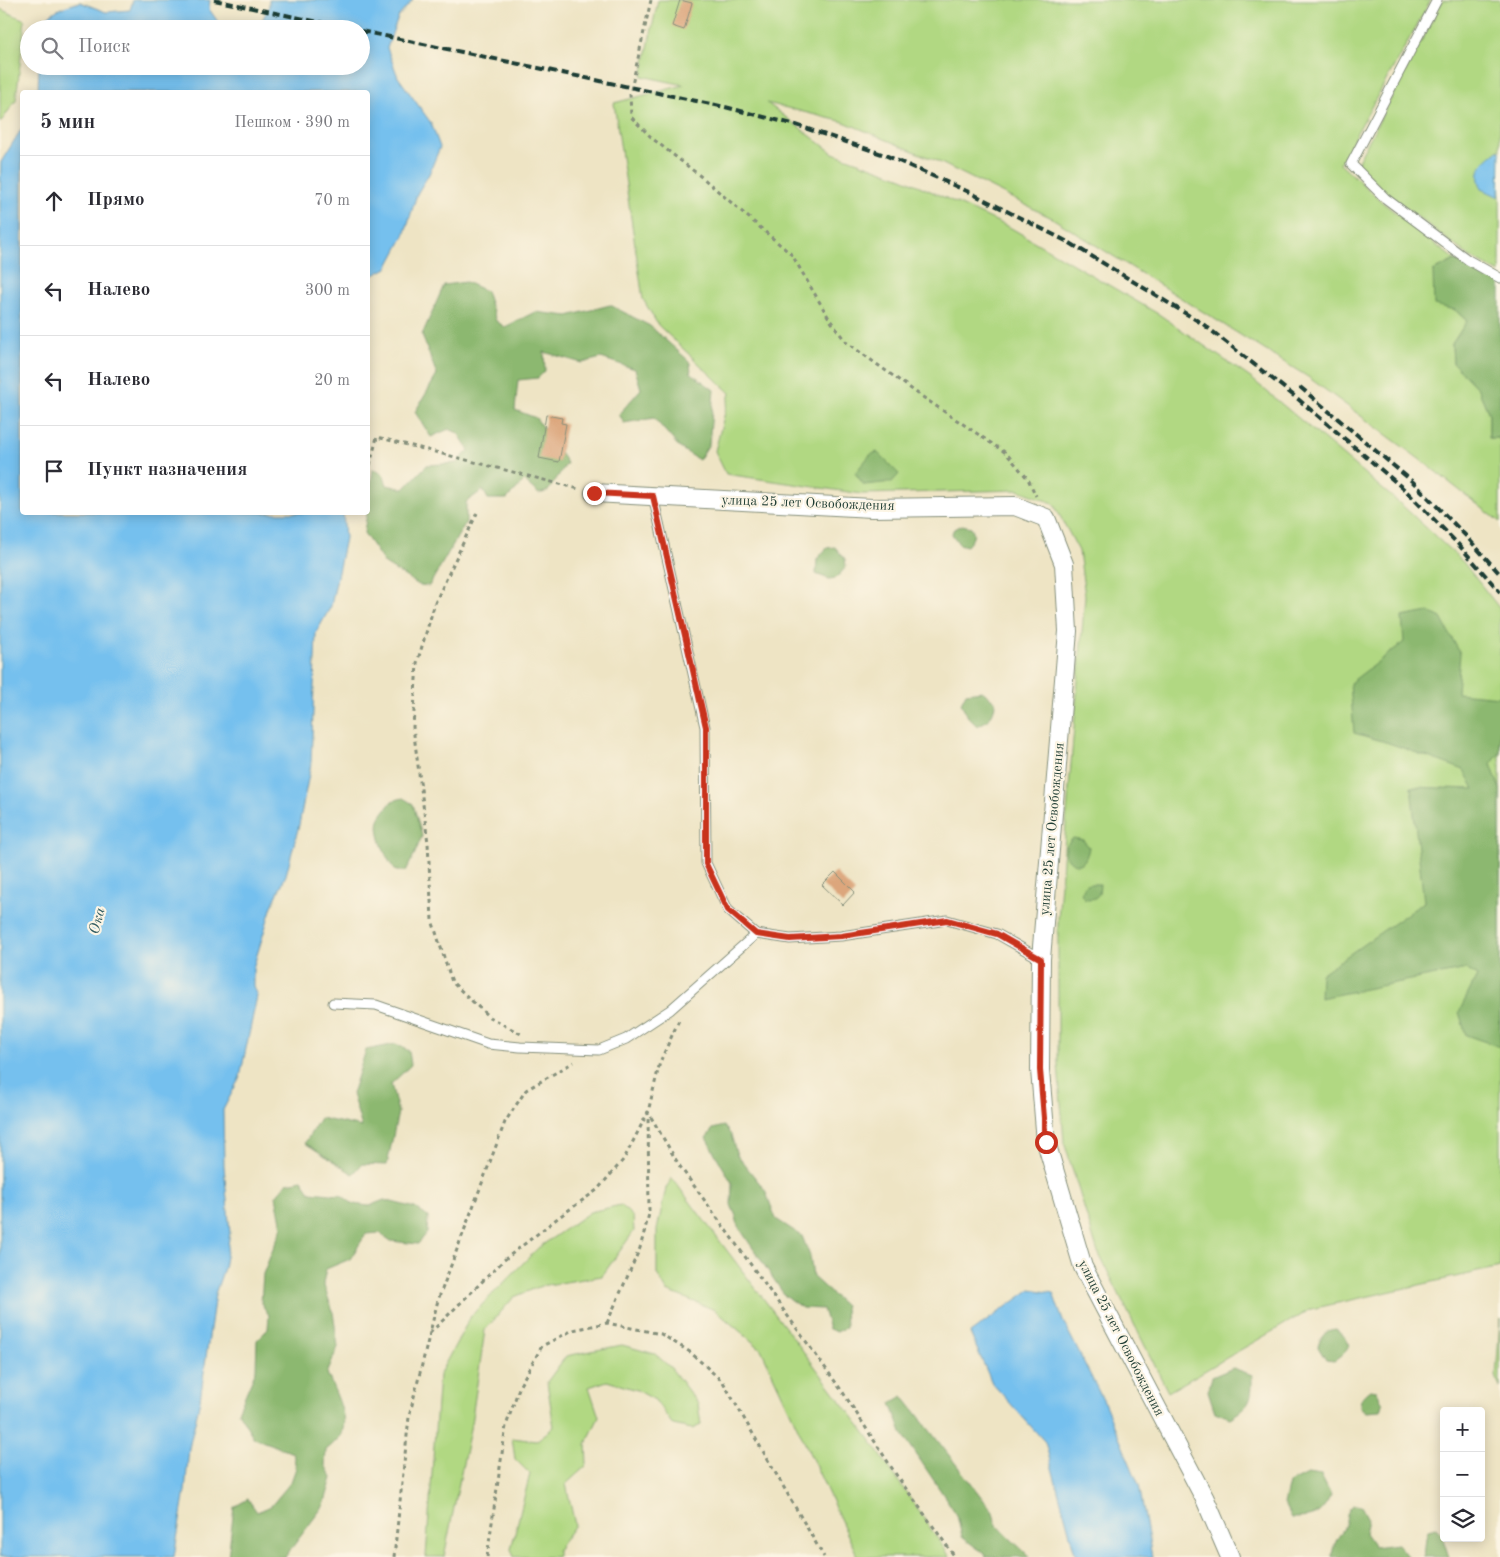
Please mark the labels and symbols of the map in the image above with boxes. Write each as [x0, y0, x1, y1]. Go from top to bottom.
route end [583, 482, 606, 505]
street label: улица 25 лет Освобождения [721, 493, 895, 513]
street label: улица 25 лет Освобождения [1037, 742, 1067, 916]
water label: Ока [87, 906, 109, 936]
route start [1035, 1131, 1058, 1154]
street label: улица 25 лет Освобождения [1075, 1258, 1167, 1418]

